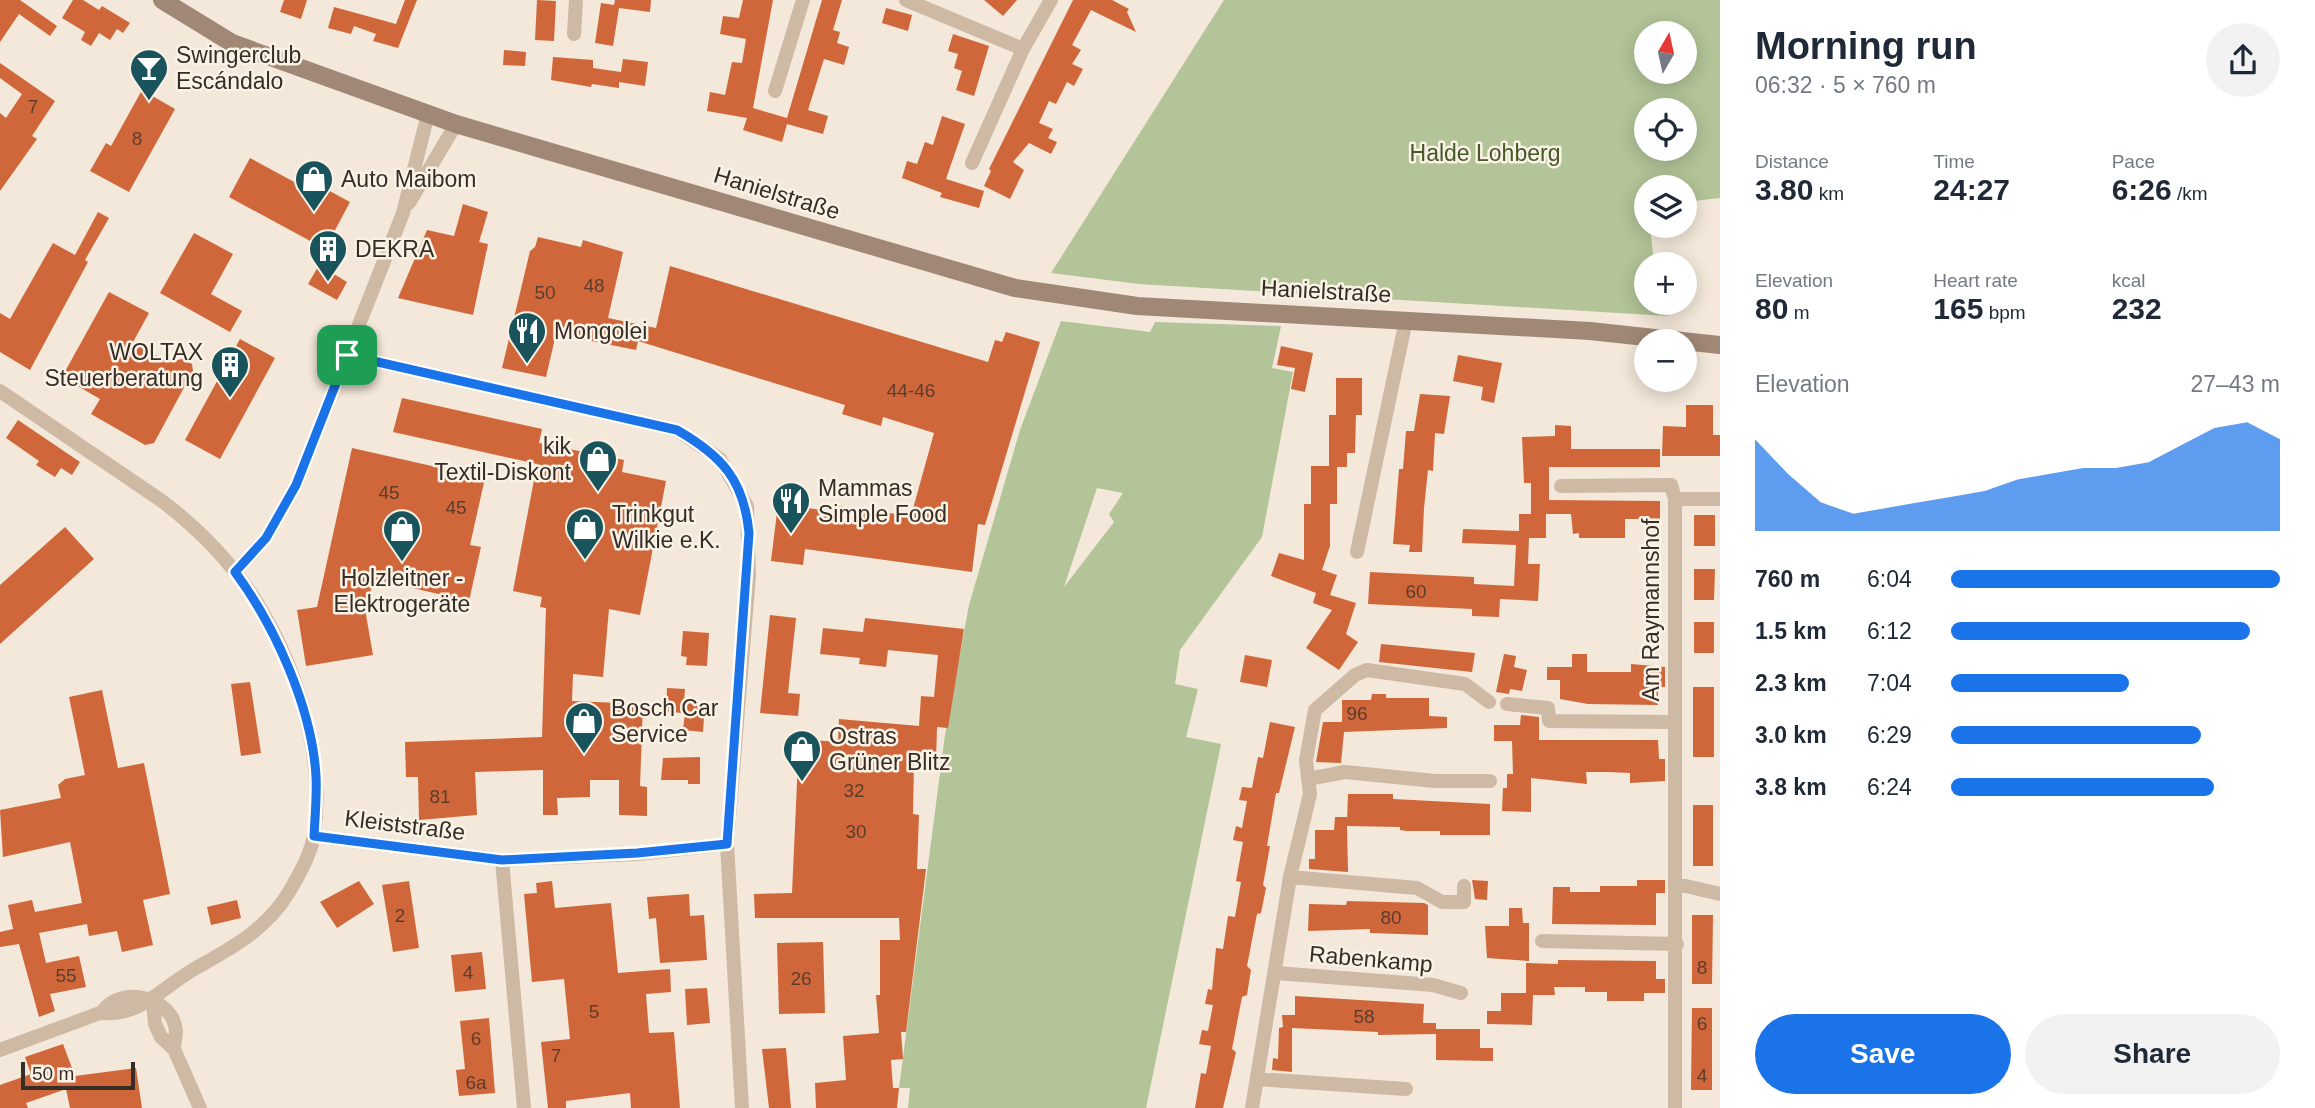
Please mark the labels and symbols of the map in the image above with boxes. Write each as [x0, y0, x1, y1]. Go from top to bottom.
north arrow [1634, 21, 1698, 84]
place label: Swingerclub Escándalo [176, 42, 301, 94]
bar icon: Swingerclub Escándalo [128, 47, 170, 102]
house number: 7 [28, 96, 38, 117]
house number: 8 [132, 128, 142, 149]
park label: Halde Lohberg [1410, 140, 1560, 166]
shop icon: Auto Maibom [293, 158, 335, 213]
street label: Hanielstraße [711, 162, 843, 224]
place label: Auto Maibom [341, 166, 477, 192]
building icon: DEKRA [307, 228, 349, 283]
place label: DEKRA [355, 236, 435, 262]
house number: 48 [583, 275, 605, 296]
street label: Hanielstraße [1260, 275, 1392, 307]
house number: 50 [534, 282, 556, 303]
restaurant icon: Mongolei [506, 310, 548, 365]
place label: Mongolei [554, 318, 647, 344]
pin [317, 325, 377, 385]
place label: WOLTAX Steuerberatung [44, 339, 203, 391]
building icon: WOLTAX Steuerberatung [209, 344, 251, 399]
house number: 44-46 [887, 380, 935, 401]
place label: kik Textil-Diskont [434, 433, 572, 485]
shop icon: kik Textil-Diskont [577, 438, 619, 493]
place label: Mammas Simple Food [818, 475, 947, 527]
restaurant icon: Mammas Simple Food [770, 480, 812, 535]
house number: 45 [378, 482, 400, 503]
house number: 45 [445, 497, 467, 518]
place label: Trinkgut Wilkie e.K. [612, 501, 721, 553]
shop icon: Trinkgut Wilkie e.K. [564, 506, 606, 561]
shop icon: Holzleitner - Elektrogeräte [381, 508, 423, 563]
street label: Am Raymannshof [1638, 518, 1664, 701]
place label: Holzleitner - Elektrogeräte [334, 565, 470, 617]
house number: 60 [1405, 581, 1427, 602]
place label: Bosch Car Service [611, 695, 719, 747]
shop icon: Bosch Car Service [563, 700, 605, 755]
house number: 96 [1346, 703, 1368, 724]
place label: Ostras Grüner Blitz [829, 723, 950, 775]
shop icon: Ostras Grüner Blitz [781, 728, 823, 783]
house number: 32 [843, 780, 865, 801]
house number: 81 [429, 786, 451, 807]
street label: Kleiststraße [343, 805, 467, 845]
house number: 30 [845, 821, 867, 842]
house number: 2 [395, 905, 405, 926]
house number: 80 [1380, 907, 1402, 928]
street label: Rabenkamp [1308, 941, 1434, 977]
house number: 8 [1697, 957, 1707, 978]
house number: 4 [463, 962, 474, 983]
house number: 55 [55, 965, 77, 986]
house number: 26 [790, 968, 812, 989]
house number: 5 [589, 1001, 599, 1022]
house number: 58 [1353, 1006, 1375, 1027]
house number: 6 [1697, 1013, 1707, 1034]
house number: 6 [471, 1028, 481, 1049]
house number: 7 [551, 1045, 561, 1066]
scale bar [21, 1059, 135, 1091]
house number: 4 [1697, 1065, 1708, 1086]
house number: 6a [465, 1072, 487, 1093]

